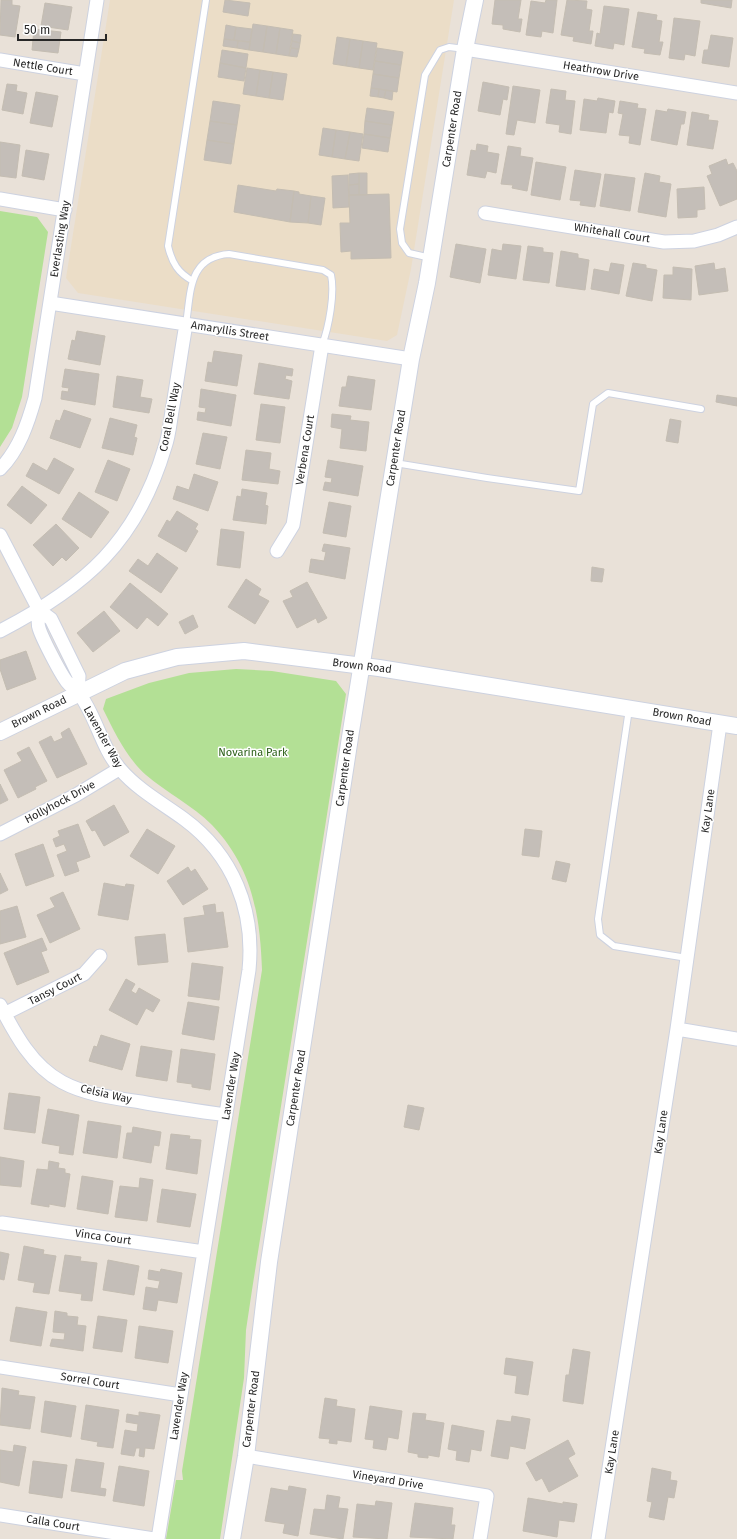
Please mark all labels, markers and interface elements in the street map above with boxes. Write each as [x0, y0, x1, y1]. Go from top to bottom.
scale bar [18, 16, 106, 42]
text: 50 m [24, 23, 50, 37]
street label: Nettle Court [12, 56, 74, 78]
street label: Heathrow Drive [562, 59, 640, 83]
street label: Carpenter Road [440, 90, 464, 168]
street label: Everlasting Way [48, 199, 73, 278]
street label: Whitehall Court [573, 221, 651, 245]
street label: Amaryllis Street [190, 318, 270, 344]
street label: Coral Bell Way [157, 381, 183, 453]
street label: Carpenter Road [384, 409, 408, 487]
street label: Verbena Court [293, 414, 317, 486]
street label: Brown Road [332, 656, 392, 676]
street label: Brown Road [9, 693, 69, 731]
street label: Lavender Way [81, 704, 126, 771]
street label: Brown Road [651, 705, 713, 729]
street label: Carpenter Road [333, 729, 357, 807]
park label: Novarina Park [218, 746, 288, 759]
street label: Hollyhock Drive [22, 778, 98, 826]
street label: Kay Lane [698, 788, 718, 834]
street label: Tansy Court [26, 970, 84, 1008]
street label: Carpenter Road [284, 1049, 308, 1127]
street label: Lavender Way [219, 1050, 243, 1121]
street label: Celsia Way [79, 1082, 133, 1106]
street label: Kay Lane [651, 1109, 671, 1155]
street label: Vinca Court [74, 1227, 132, 1247]
street label: Sorrel Court [59, 1370, 121, 1392]
street label: Lavender Way [167, 1370, 191, 1441]
street label: Carpenter Road [240, 1370, 262, 1448]
street label: Kay Lane [602, 1429, 622, 1475]
street label: Vineyard Drive [351, 1468, 425, 1492]
street label: Calla Court [25, 1512, 81, 1534]

